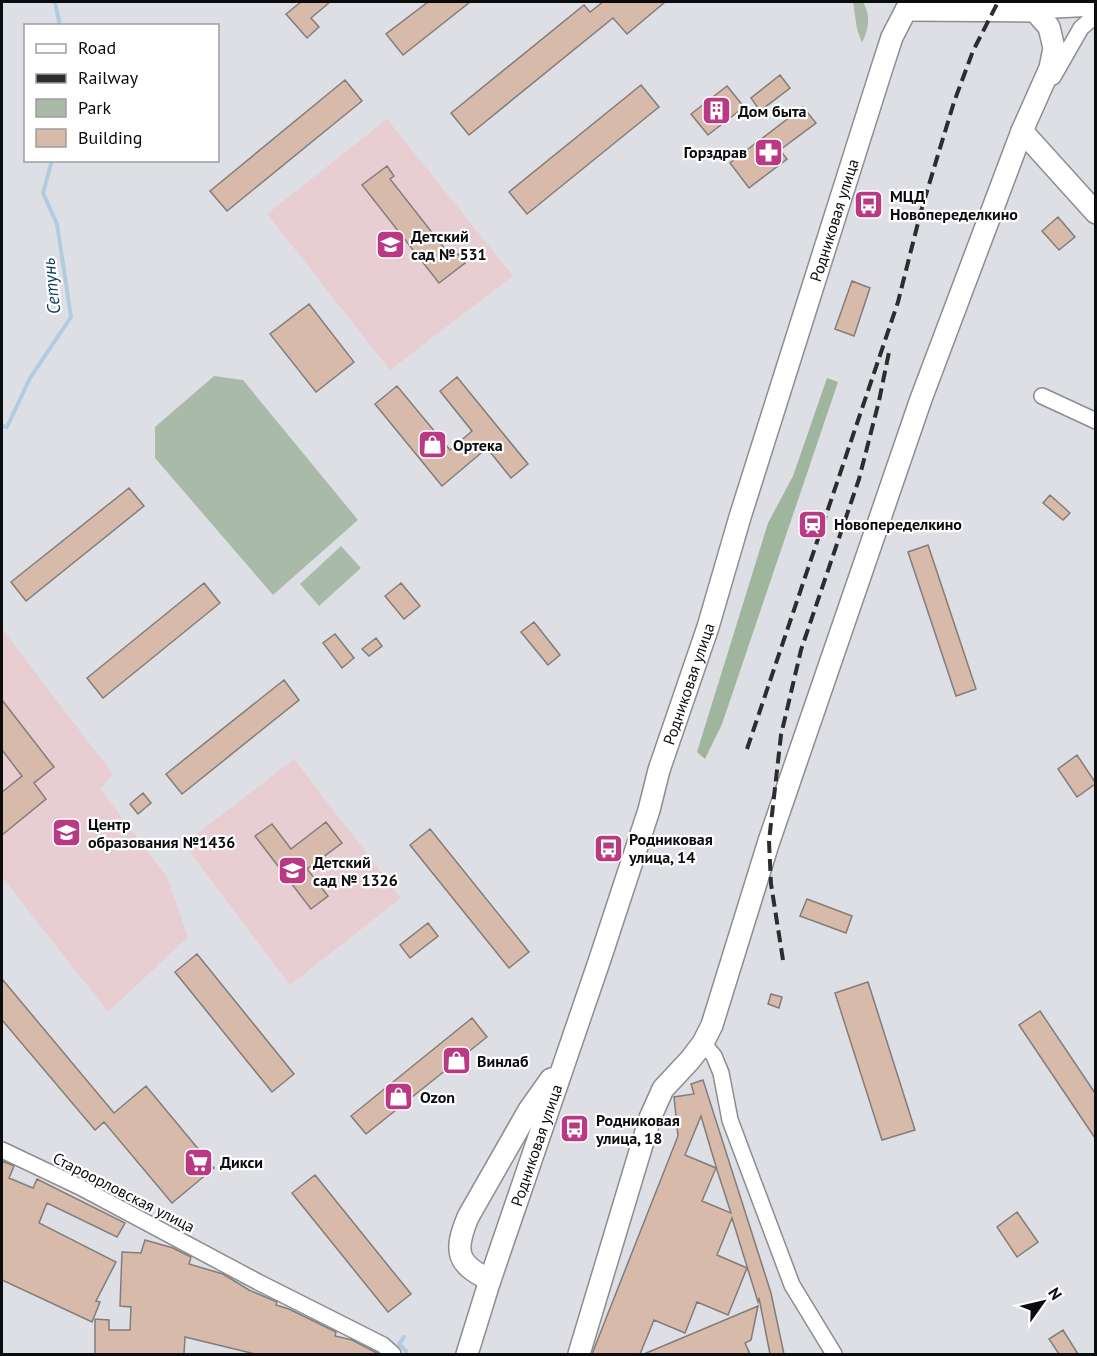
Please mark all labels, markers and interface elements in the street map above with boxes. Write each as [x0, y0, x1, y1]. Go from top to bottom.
legend [24, 24, 219, 162]
text: Road [78, 36, 116, 59]
text: Railway [78, 66, 139, 89]
building icon: Дом быта [701, 95, 733, 127]
text: Park [78, 96, 111, 119]
place label: Дом быта [738, 101, 807, 121]
text: Building [78, 126, 142, 149]
pharmacy icon: Горздрав [752, 136, 784, 168]
place label: Горздрав [684, 142, 747, 162]
street label: Родниковая улица [805, 156, 863, 284]
place label: МЦД Новопеределкино [890, 186, 1018, 224]
bus stop icon: МЦД Новопеределкино [853, 189, 885, 221]
place label: Детский сад № 531 [411, 226, 487, 264]
school or university icon: Детский сад № 531 [374, 229, 406, 261]
water label: Сетунь [37, 257, 65, 315]
shop icon: Ортека [416, 429, 448, 461]
place label: Ортека [453, 435, 503, 455]
station icon: Новопеределкино [797, 508, 829, 540]
place label: Новопеределкино [834, 514, 962, 534]
street label: Родниковая улица [658, 620, 719, 747]
place label: Центр образования №1436 [88, 814, 235, 852]
school or university icon: Центр образования №1436 [51, 817, 83, 849]
place label: Родниковая улица, 14 [628, 829, 713, 867]
bus stop icon: Родниковая улица, 14 [592, 832, 624, 864]
place label: Детский сад № 1326 [313, 852, 398, 890]
school or university icon: Детский сад № 1326 [276, 855, 308, 887]
shop icon: Винлаб [440, 1045, 472, 1077]
place label: Винлаб [477, 1051, 529, 1071]
shop icon: Ozon [383, 1081, 415, 1113]
street label: Родниковая улица [506, 1082, 566, 1209]
place label: Ozon [420, 1087, 455, 1107]
place label: Родниковая улица, 18 [595, 1110, 680, 1148]
bus stop icon: Родниковая улица, 18 [559, 1113, 591, 1145]
supermarket icon: Дикси [183, 1146, 215, 1178]
street label: Староорловская улица [50, 1147, 198, 1237]
place label: Дикси [220, 1152, 263, 1172]
north arrow [1013, 1272, 1073, 1332]
text: N [1044, 1284, 1067, 1304]

